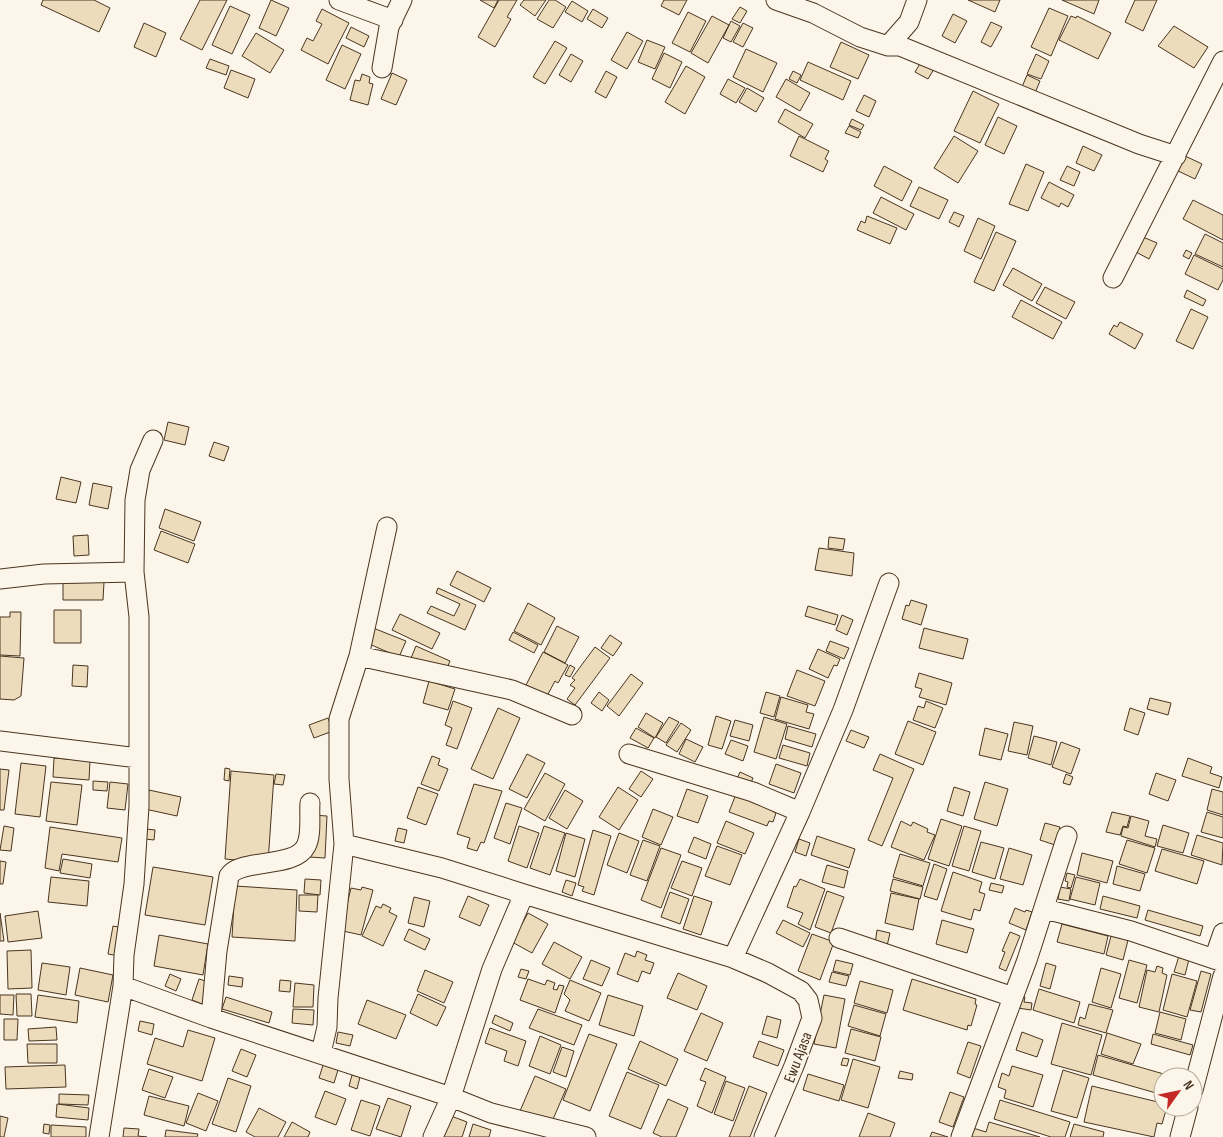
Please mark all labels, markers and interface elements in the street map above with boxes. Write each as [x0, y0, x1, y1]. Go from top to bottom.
street label: Ewu Ajasa [780, 1029, 817, 1086]
north arrow [1153, 1067, 1203, 1117]
text: N [1179, 1077, 1198, 1093]

